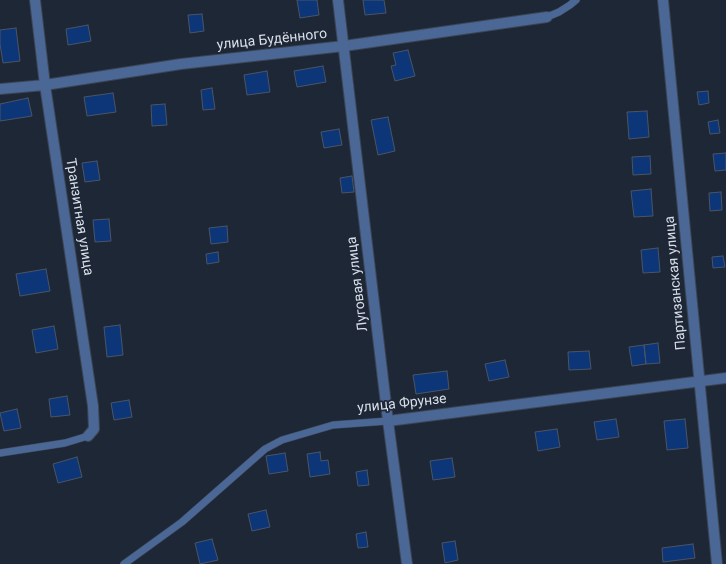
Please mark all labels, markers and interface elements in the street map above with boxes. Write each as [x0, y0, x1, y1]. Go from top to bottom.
street label: улица Будённого [216, 26, 328, 54]
street label: Транзитная улица [61, 157, 97, 277]
street label: Партизанская улица [662, 215, 690, 351]
street label: Луговая улица [344, 236, 372, 332]
street label: улица Фрунзе [357, 391, 447, 417]

